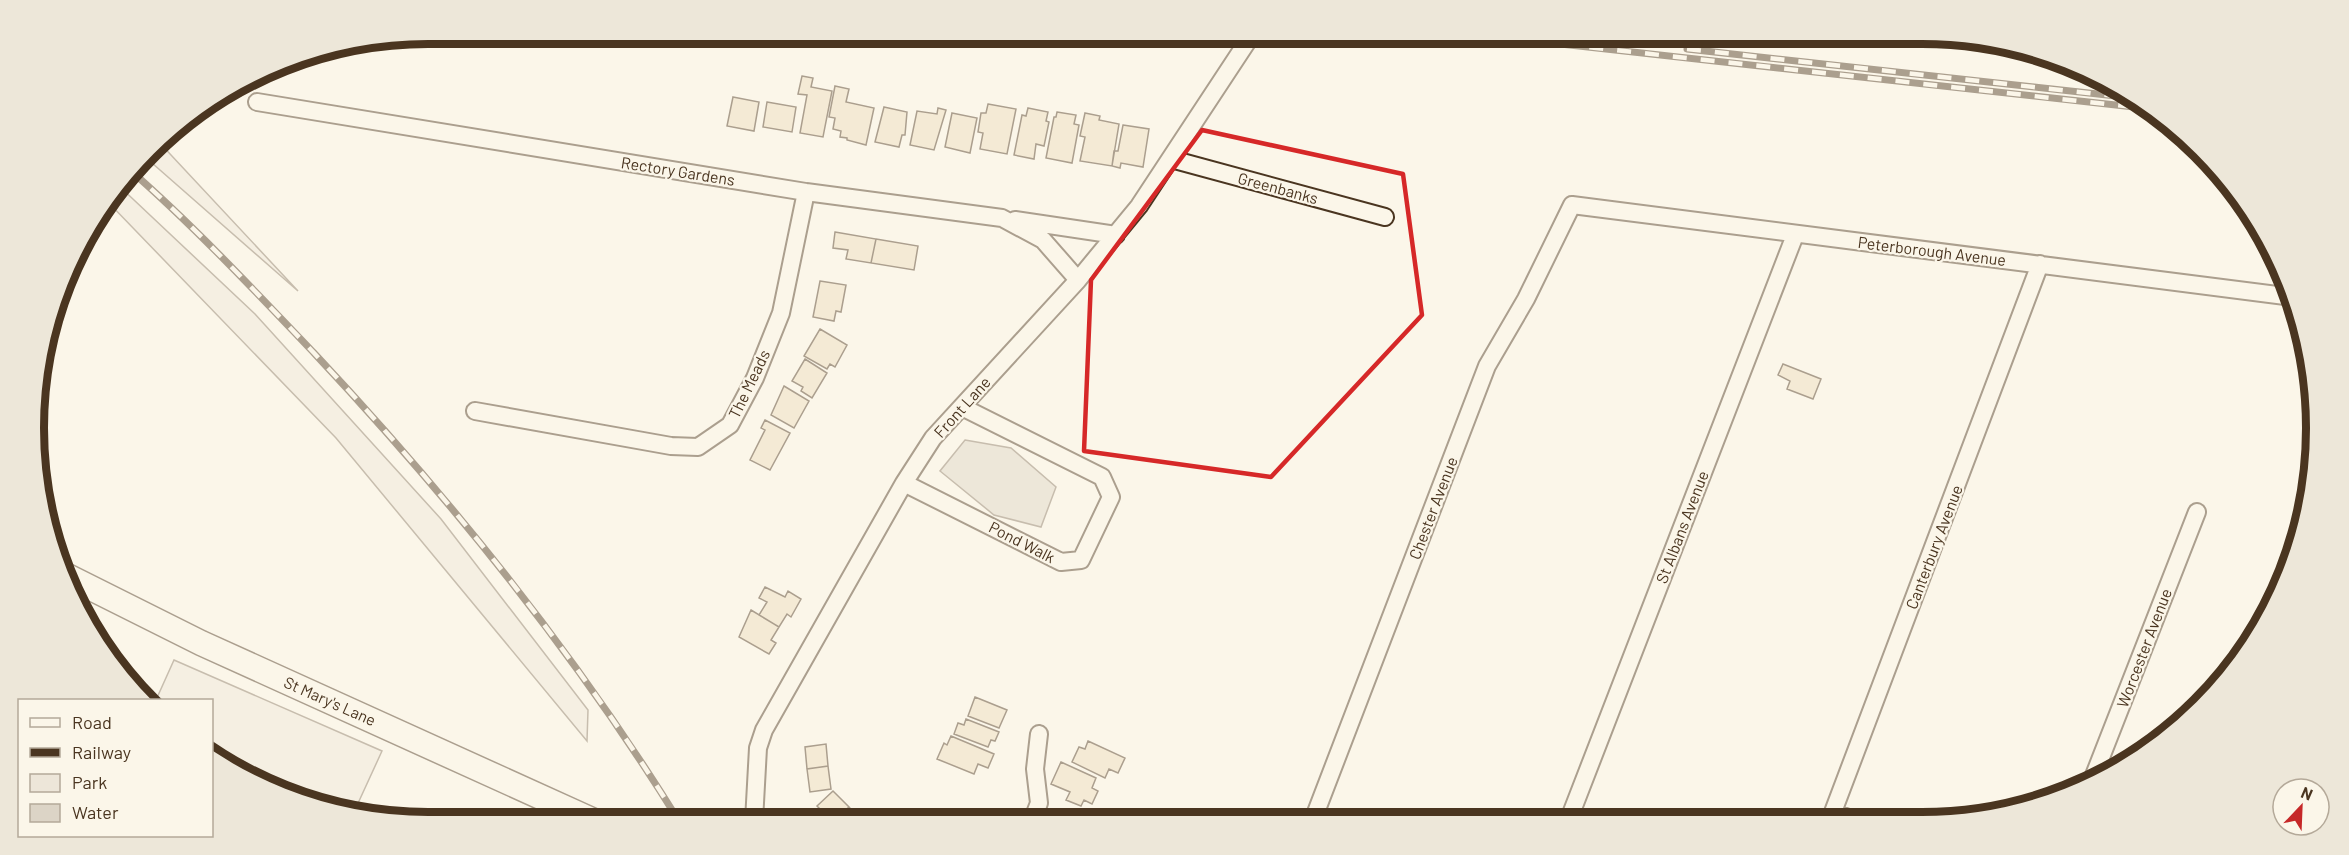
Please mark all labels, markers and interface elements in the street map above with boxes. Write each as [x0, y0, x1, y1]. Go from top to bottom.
street label: Rectory Gardens [620, 152, 736, 189]
street label: Greenbanks [1236, 168, 1320, 207]
street label: Peterborough Avenue [1857, 232, 2007, 269]
street label: The Meads [724, 346, 773, 421]
street label: Front Lane [929, 372, 994, 441]
street label: Chester Avenue [1404, 454, 1461, 562]
street label: St Albans Avenue [1651, 468, 1712, 586]
street label: Canterbury Avenue [1901, 482, 1966, 612]
street label: Pond Walk [986, 517, 1058, 566]
street label: Worcester Avenue [2112, 586, 2175, 710]
street label: St Mary's Lane [281, 672, 379, 729]
legend [18, 699, 213, 837]
text: Road [72, 711, 112, 733]
text: Railway [72, 741, 131, 763]
text: Park [72, 771, 107, 793]
north arrow [2271, 777, 2331, 837]
text: N [2298, 782, 2316, 804]
text: Water [72, 801, 119, 823]

